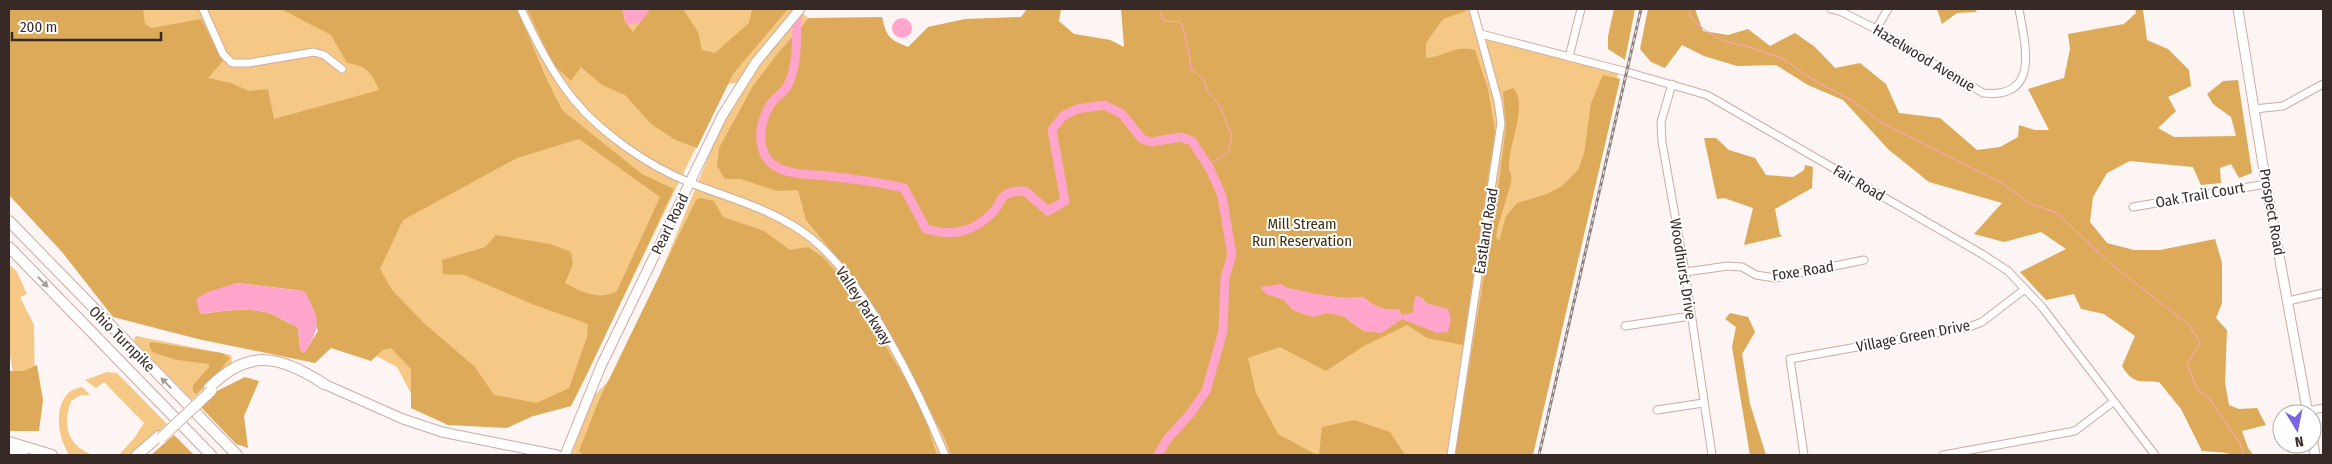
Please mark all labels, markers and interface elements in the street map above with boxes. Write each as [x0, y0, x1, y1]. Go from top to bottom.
scale bar [12, 10, 161, 42]
text: 200 m [20, 18, 57, 36]
street label: Hazelwood Avenue [1870, 20, 1978, 96]
street label: Fair Road [1830, 161, 1888, 205]
street label: Prospect Road [2255, 167, 2289, 257]
street label: Oak Trail Court [2154, 178, 2246, 212]
street label: Eastland Road [1470, 187, 1502, 275]
street label: Pearl Road [647, 190, 693, 258]
park label: Mill Stream Run Reservation [1252, 215, 1352, 250]
street label: Woodhurst Drive [1666, 217, 1700, 321]
street label: Foxe Road [1771, 257, 1835, 285]
street label: Valley Parkway [832, 263, 896, 349]
one-way arrow [37, 276, 49, 288]
street label: Ohio Turnpike [85, 302, 159, 376]
street label: Village Green Drive [1855, 316, 1971, 356]
one-way arrow [160, 377, 172, 389]
north arrow [2272, 404, 2322, 454]
text: N [2294, 432, 2305, 450]

